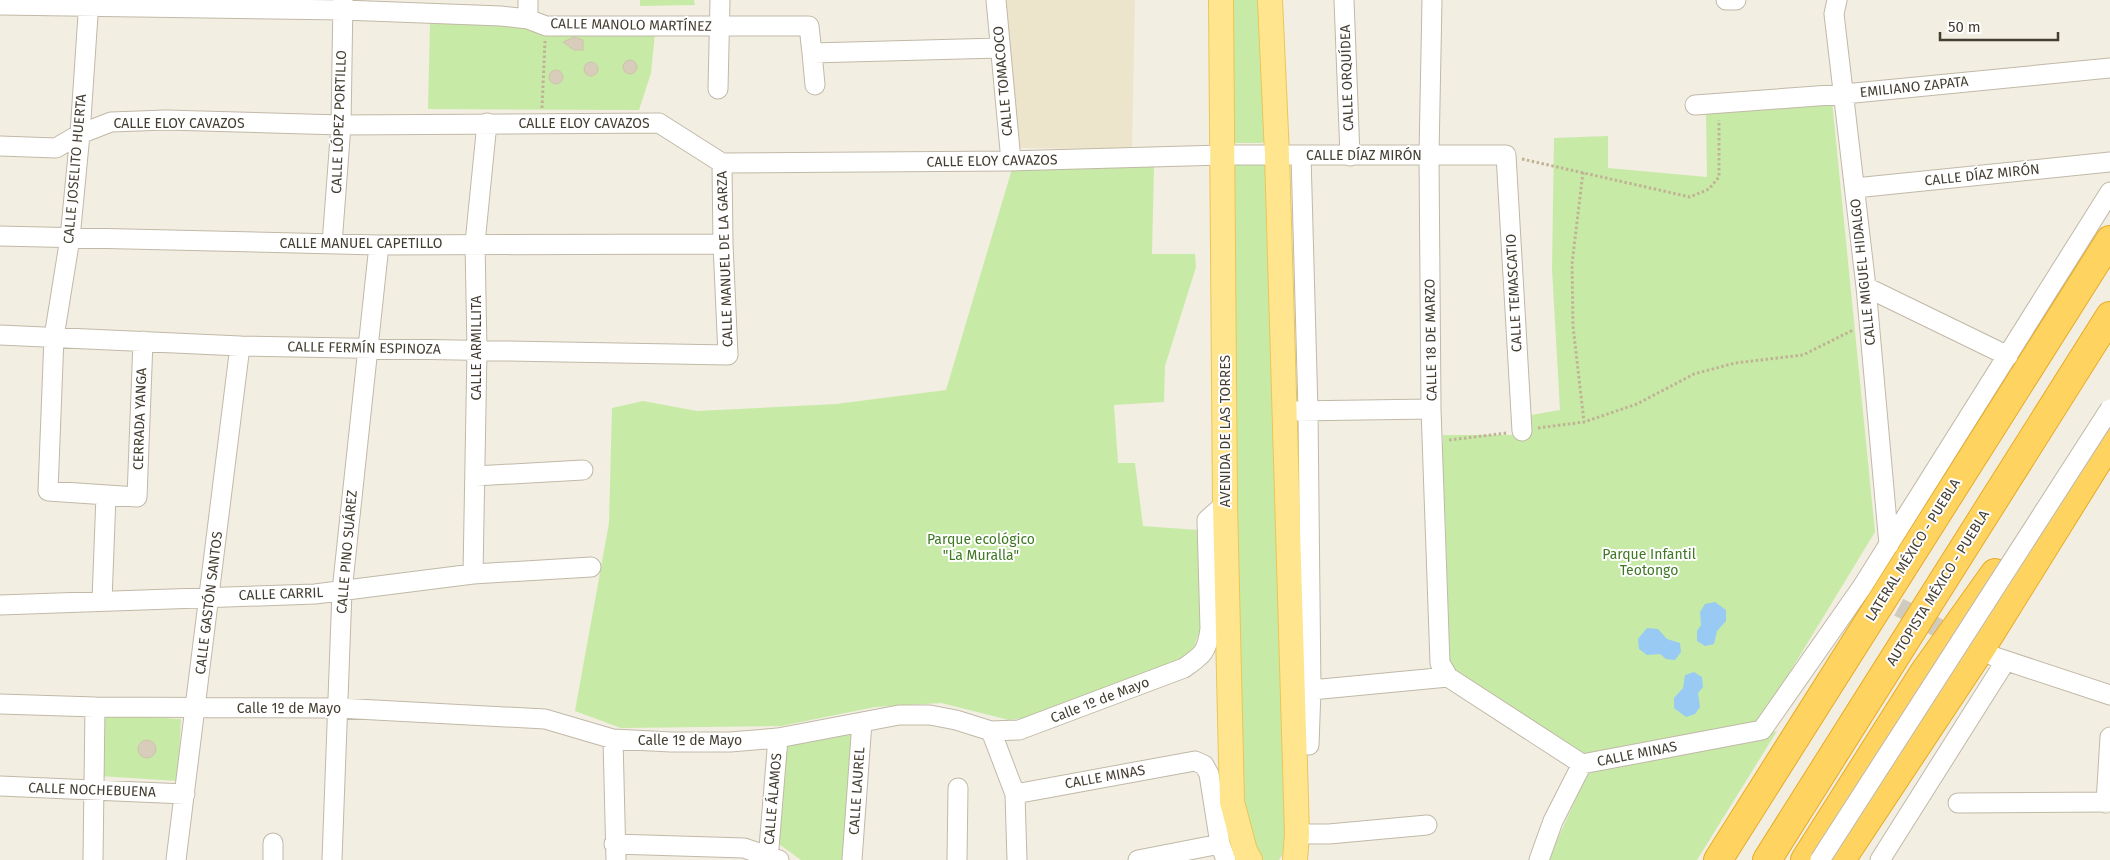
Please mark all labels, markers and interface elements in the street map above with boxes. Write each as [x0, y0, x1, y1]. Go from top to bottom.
scale bar [1940, 10, 2058, 42]
street label: CALLE MANOLO MARTÍNEZ [550, 14, 712, 35]
text: 50 m [1948, 18, 1981, 36]
street label: CALLE ORQUÍDEA [1336, 24, 1357, 132]
street label: CALLE TOMACOCO [990, 25, 1016, 137]
street label: CALLE LÓPEZ PORTILLO [327, 50, 350, 194]
street label: EMILIANO ZAPATA [1859, 73, 1969, 101]
street label: CALLE JOSELITO HUERTA [60, 93, 90, 245]
street label: CALLE ELOY CAVAZOS [113, 115, 245, 132]
street label: CALLE ELOY CAVAZOS [518, 115, 650, 132]
street label: CALLE DÍAZ MIRÓN [1306, 146, 1422, 164]
street label: CALLE ELOY CAVAZOS [926, 151, 1058, 171]
street label: CALLE DÍAZ MIRÓN [1923, 159, 2040, 190]
street label: CALLE MANUEL DE LA GARZA [713, 171, 737, 347]
street label: CALLE MIGUEL HIDALGO [1847, 198, 1879, 346]
street label: CALLE TEMASCATIO [1502, 233, 1526, 353]
street label: CALLE MANUEL CAPETILLO [280, 235, 442, 252]
street label: CALLE 18 DE MARZO [1421, 279, 1441, 401]
street label: CALLE ARMILLITA [468, 295, 485, 401]
street label: CALLE FERMÍN ESPINOZA [287, 337, 441, 358]
street label: AVENIDA DE LAS TORRES [1217, 354, 1234, 507]
street label: CERRADA YANGA [130, 368, 150, 470]
street label: LATERAL MÉXICO - PUEBLA [1861, 475, 1964, 624]
street label: CALLE PINO SUÁREZ [332, 489, 361, 615]
street label: AUTOPISTA MÉXICO - PUEBLA [1882, 507, 1993, 669]
street label: CALLE GASTÓN SANTOS [191, 530, 226, 676]
park label: Parque ecológico "La Muralla" [927, 531, 1035, 564]
park label: Parque Infantil Teotongo [1602, 546, 1696, 579]
street label: CALLE CARRIL [238, 584, 324, 604]
street label: Calle 1º de Mayo [1048, 673, 1152, 727]
street label: Calle 1º de Mayo [237, 700, 341, 717]
street label: Calle 1º de Mayo [638, 732, 742, 749]
street label: CALLE MINAS [1595, 738, 1679, 770]
street label: CALLE LAUREL [845, 746, 869, 836]
street label: CALLE ÁLAMOS [760, 752, 786, 846]
street label: CALLE MINAS [1064, 762, 1147, 792]
street label: CALLE NOCHEBUENA [28, 779, 156, 801]

